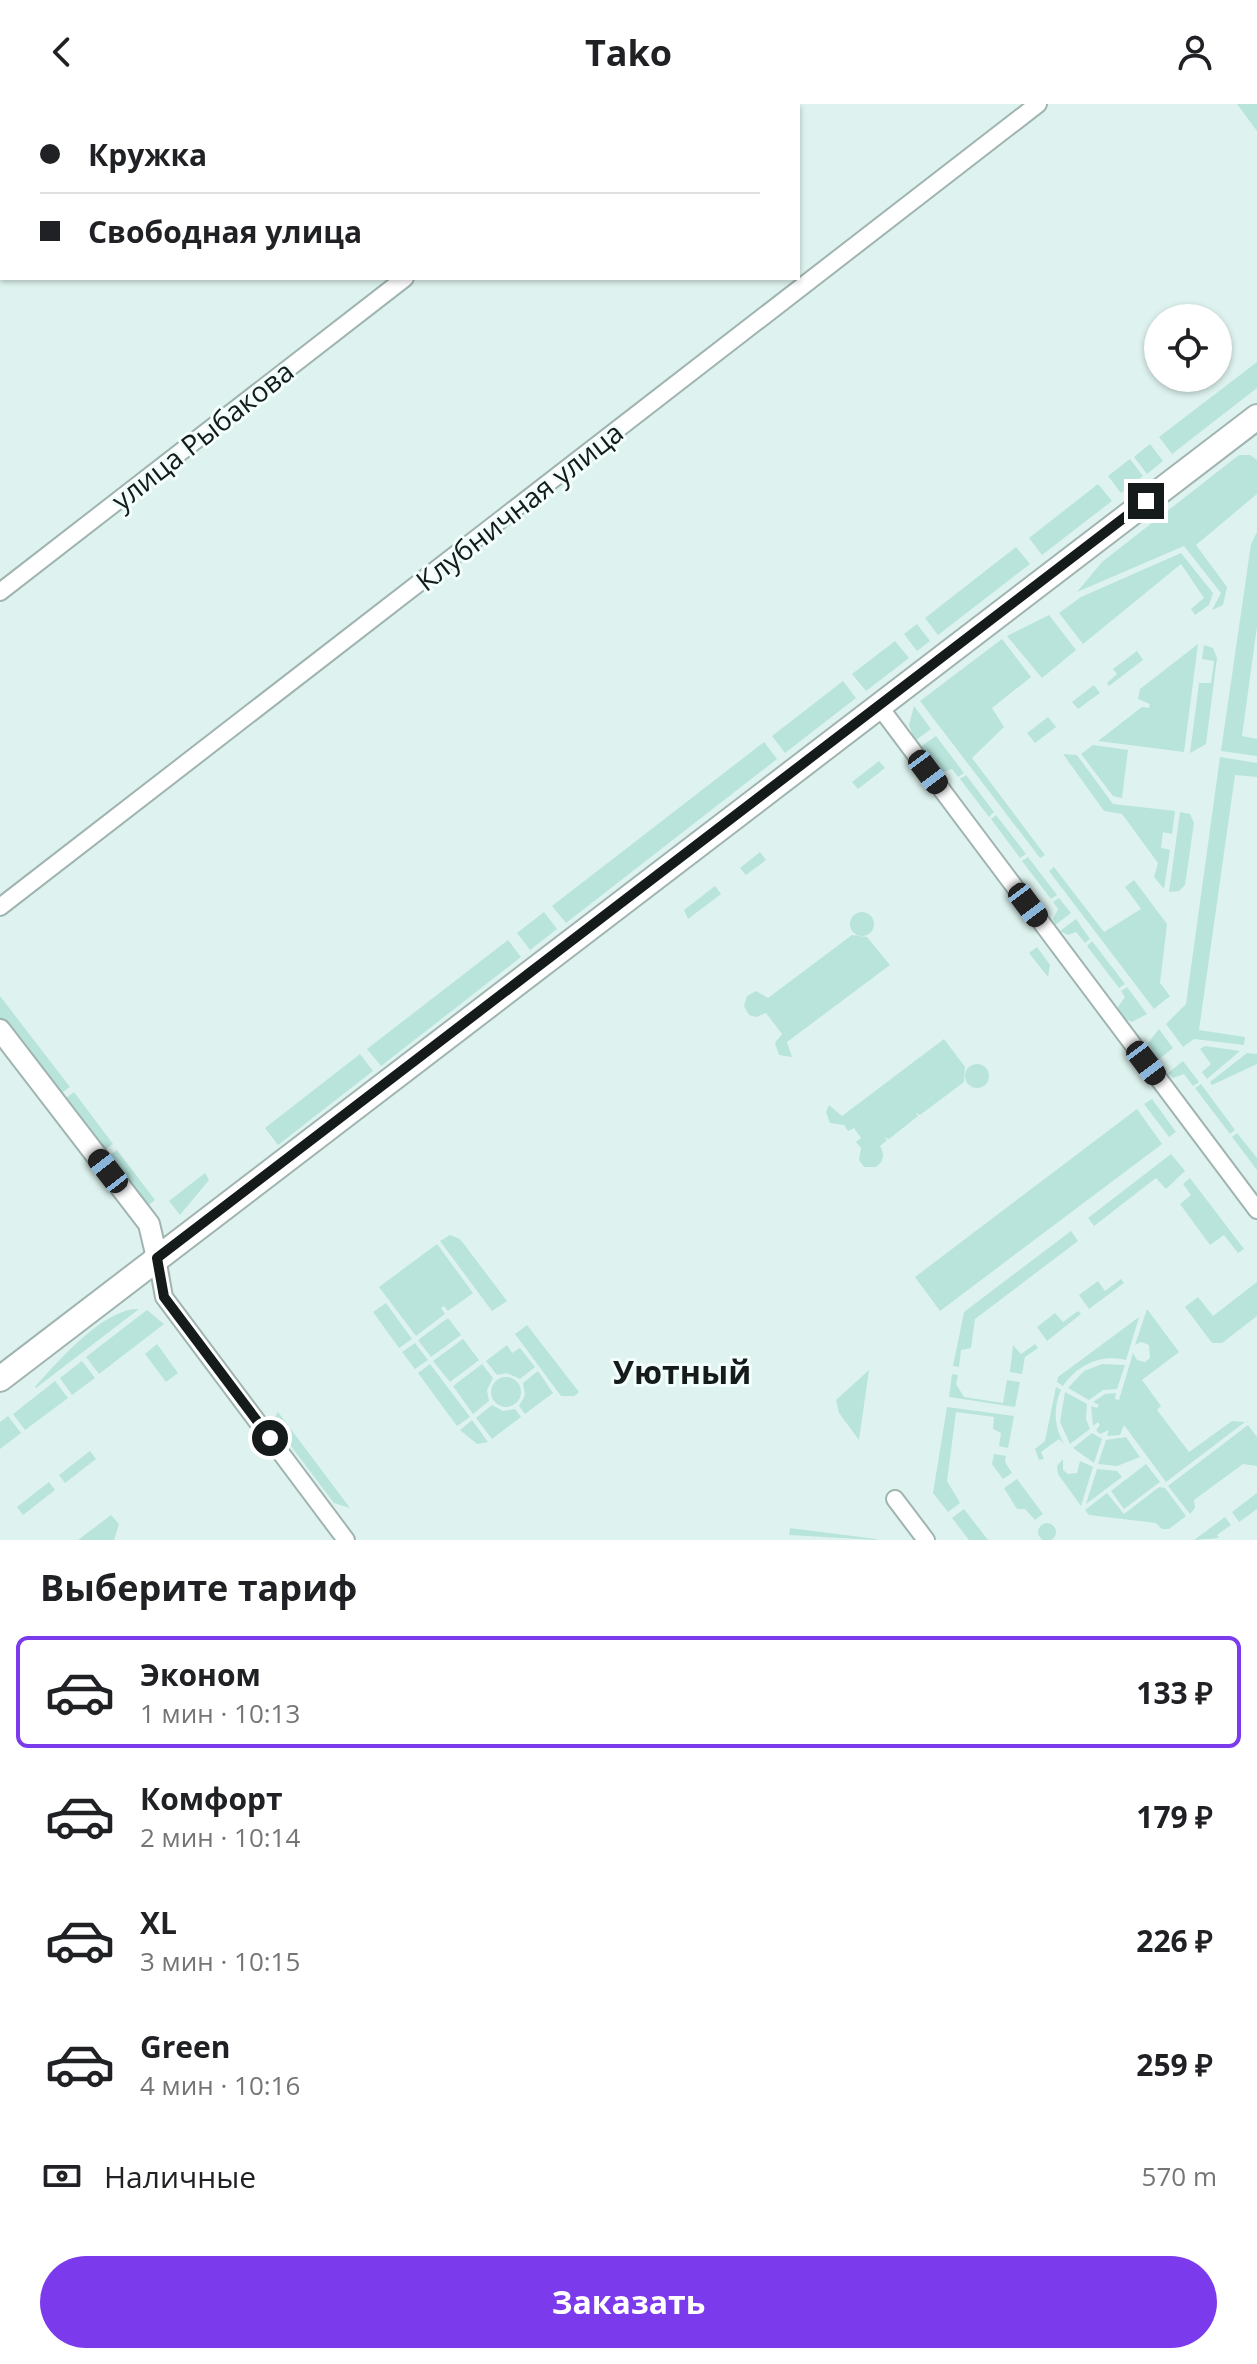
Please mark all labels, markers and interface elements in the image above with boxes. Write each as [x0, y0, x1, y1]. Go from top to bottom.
text: Tako [585, 28, 672, 77]
icon: back [40, 30, 84, 74]
icon: person [1173, 30, 1217, 74]
text: Кружка [88, 134, 207, 175]
text: Свободная улица [88, 211, 362, 252]
map controls [1144, 304, 1232, 392]
button: locate [1144, 304, 1232, 392]
street label: улица Рыбакова [103, 352, 301, 518]
street label: Клубничная улица [408, 413, 630, 599]
route end [1128, 483, 1164, 519]
car [904, 746, 952, 798]
car [1004, 879, 1052, 931]
car [1122, 1037, 1170, 1089]
car [84, 1145, 132, 1197]
district label: Уютный [613, 1350, 751, 1393]
route start [252, 1420, 288, 1456]
text: Выберите тариф [40, 1563, 357, 1612]
text: Эконом [140, 1654, 261, 1695]
icon: car [44, 1656, 116, 1728]
text: 133 ₽ [1136, 1672, 1213, 1713]
text: 1 мин · 10:13 [140, 1695, 300, 1731]
text: Комфорт [140, 1778, 283, 1819]
icon: car [44, 1780, 116, 1852]
text: 179 ₽ [1136, 1796, 1213, 1837]
text: 2 мин · 10:14 [140, 1819, 300, 1855]
text: XL [140, 1902, 177, 1943]
icon: car [44, 1904, 116, 1976]
text: 226 ₽ [1136, 1920, 1213, 1961]
text: 3 мин · 10:15 [140, 1943, 300, 1979]
text: Green [140, 2026, 231, 2067]
icon: car [44, 2028, 116, 2100]
text: 259 ₽ [1136, 2044, 1213, 2085]
text: 4 мин · 10:16 [140, 2067, 300, 2103]
icon: cash [40, 2154, 84, 2198]
text: Наличные [104, 2156, 256, 2197]
text: 570 m [1142, 2158, 1217, 2194]
button: Заказать [40, 2256, 1217, 2348]

